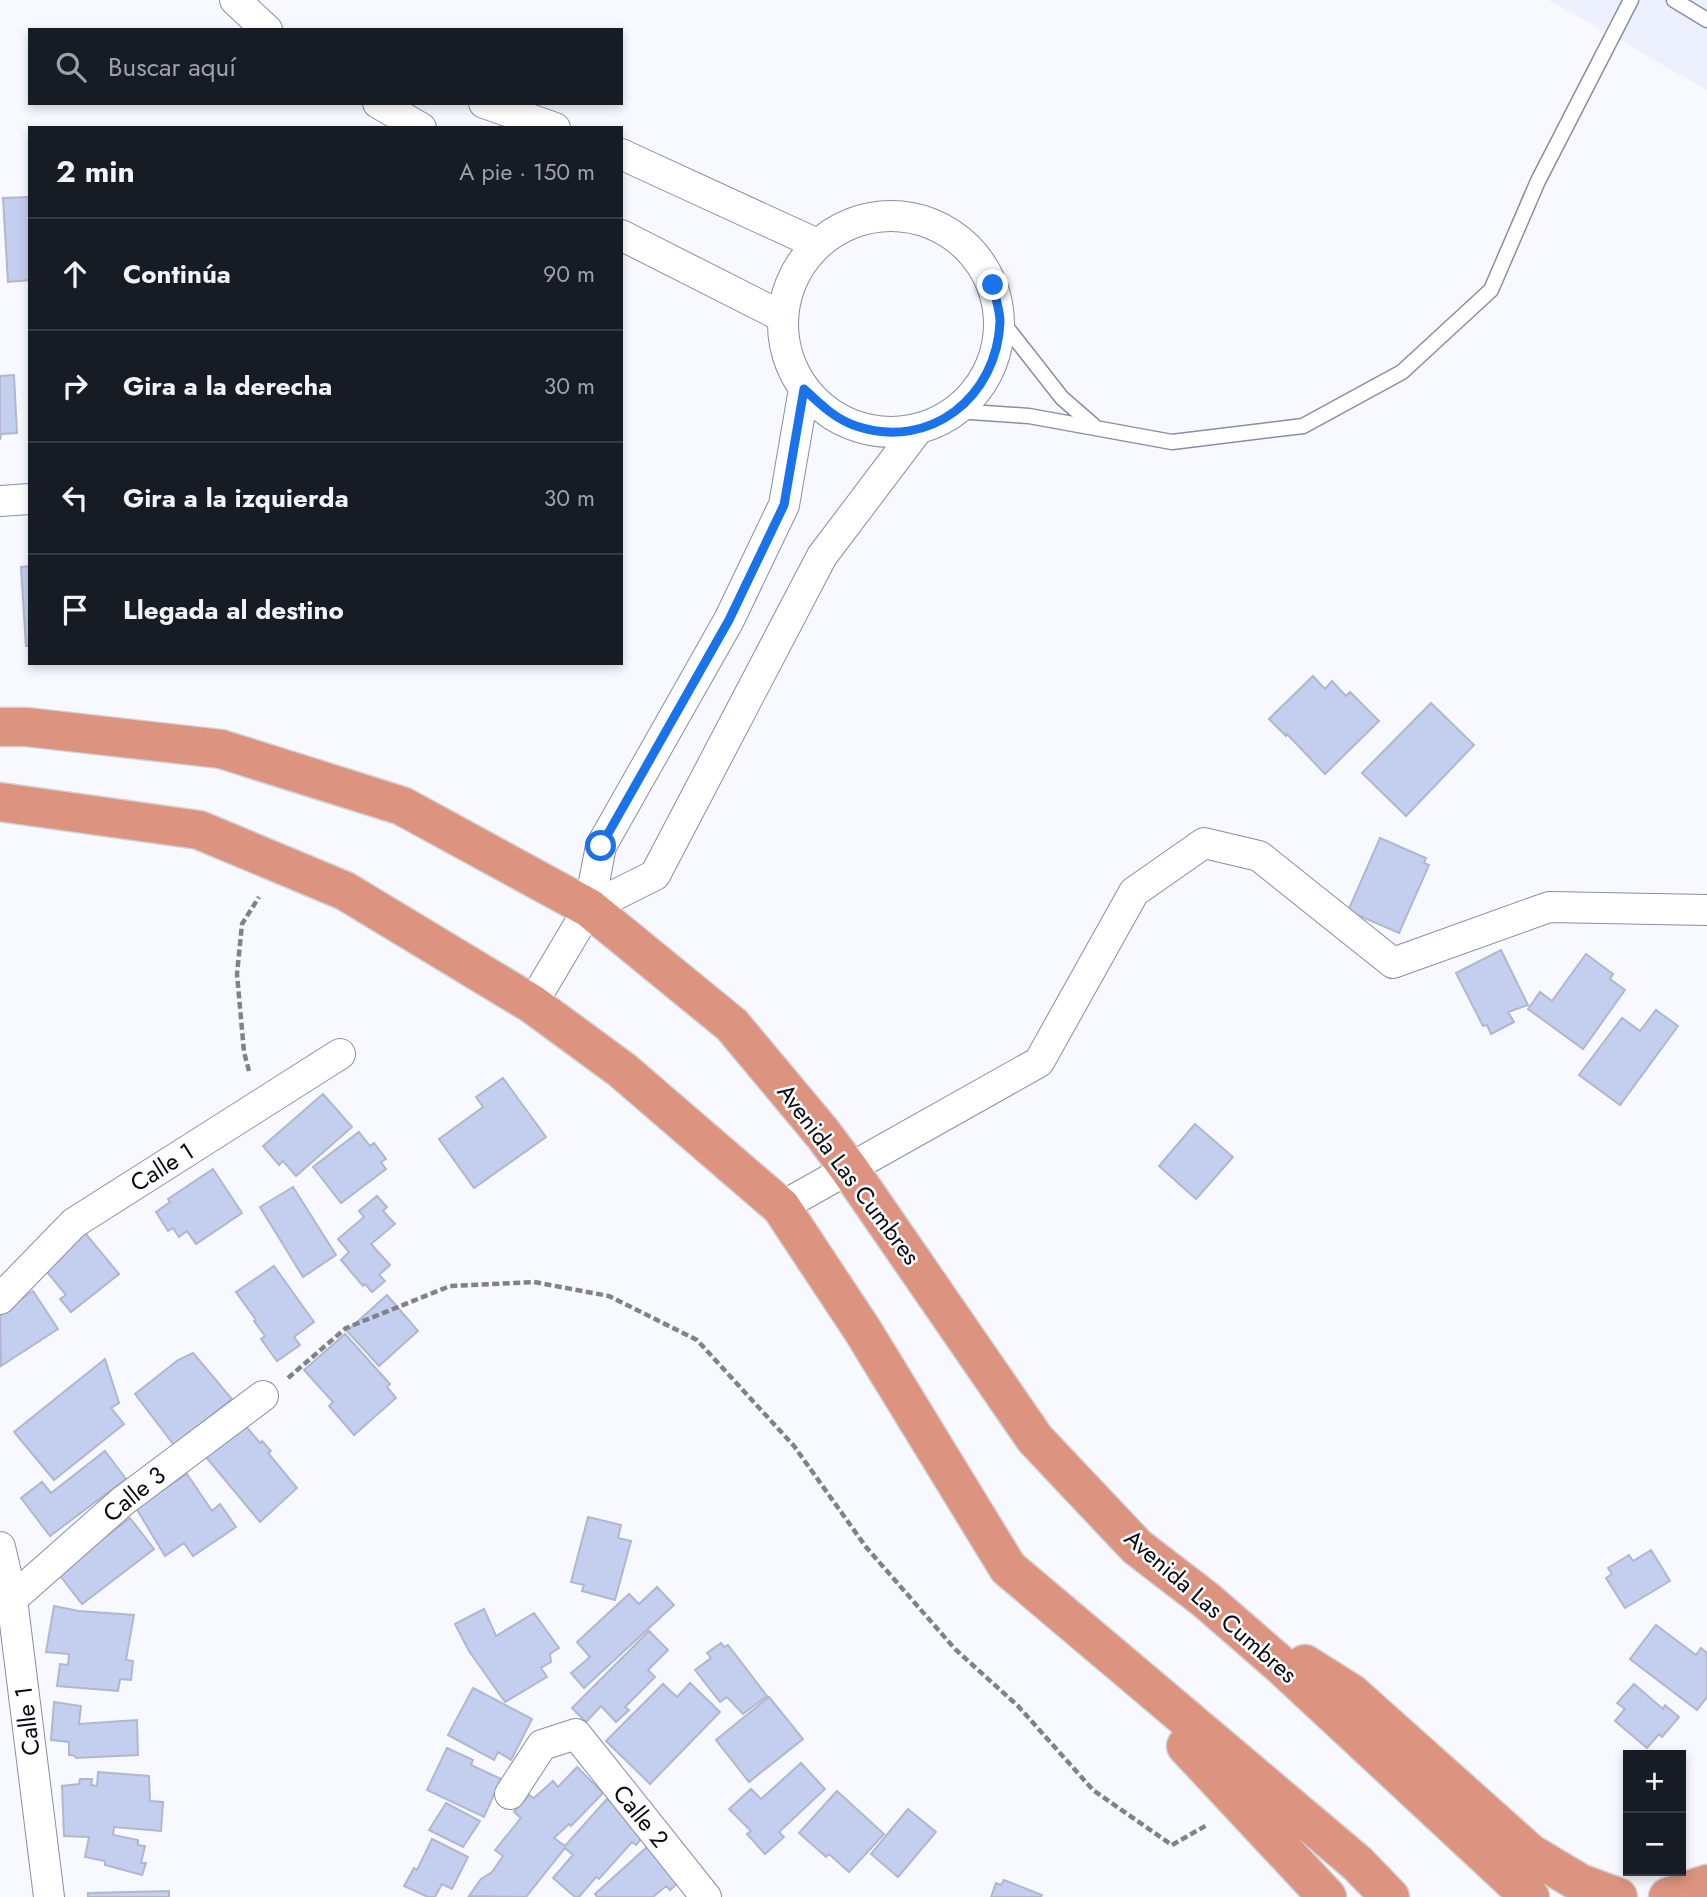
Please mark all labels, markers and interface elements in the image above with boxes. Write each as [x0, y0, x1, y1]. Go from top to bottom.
search box [28, 28, 623, 105]
icon: search [52, 48, 90, 86]
text: Buscar aquí [108, 48, 236, 86]
text: 2 min [56, 150, 135, 193]
text: A pie · 150 m [459, 155, 595, 189]
icon: ahead [56, 255, 94, 293]
text: Continúa [123, 255, 231, 293]
text: 90 m [543, 257, 595, 291]
route end [977, 269, 1008, 300]
icon: right [56, 367, 94, 405]
text: Gira a la derecha [123, 367, 332, 405]
text: 30 m [544, 369, 595, 403]
icon: left [56, 479, 94, 517]
text: Gira a la izquierda [123, 479, 349, 517]
text: 30 m [544, 481, 595, 515]
icon: arrive [56, 591, 94, 629]
text: Llegada al destino [123, 591, 344, 629]
route start [585, 830, 616, 861]
street label: Avenida Las Cumbres [769, 1076, 929, 1272]
street label: Calle 1 [123, 1134, 201, 1200]
street label: Calle 3 [95, 1458, 173, 1530]
street label: Avenida Las Cumbres [1117, 1521, 1305, 1691]
street label: Calle 1 [5, 1684, 49, 1758]
map controls [1623, 1750, 1686, 1876]
button: + [1623, 1750, 1686, 1813]
street label: Calle 2 [605, 1777, 677, 1855]
button: − [1623, 1813, 1686, 1876]

